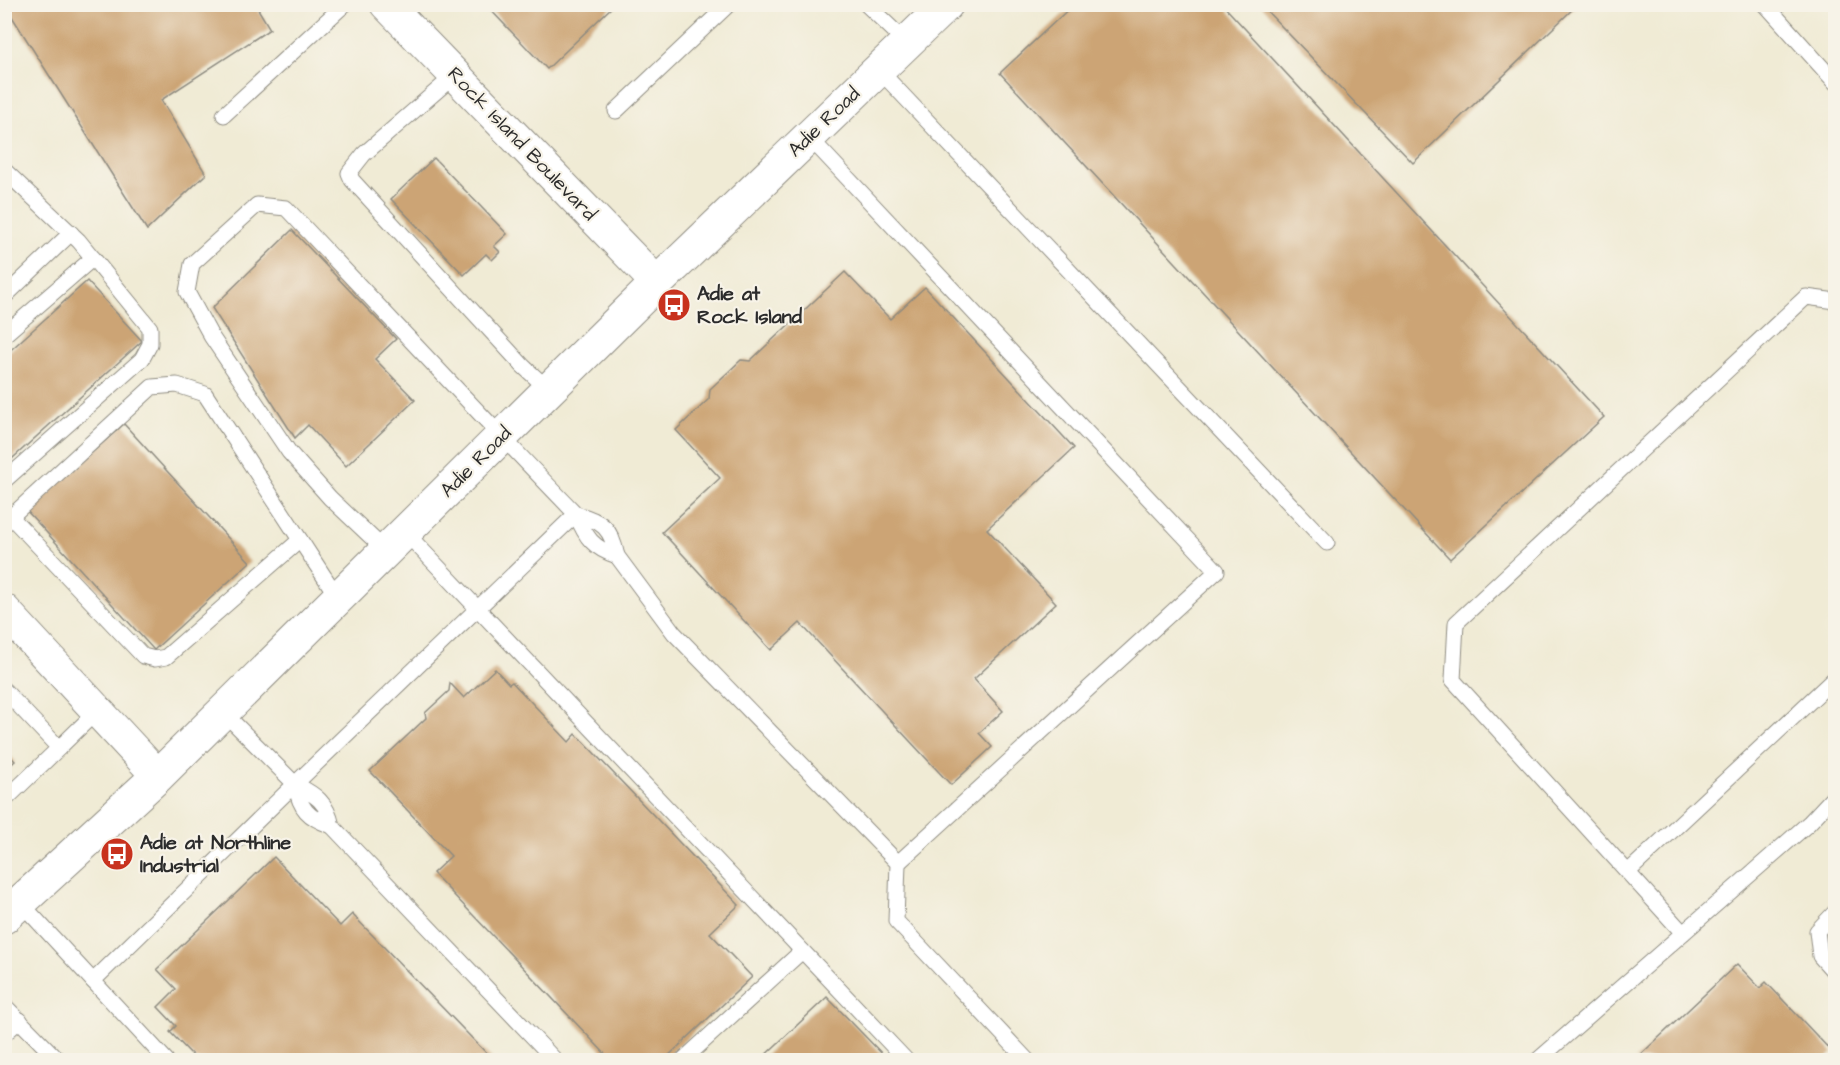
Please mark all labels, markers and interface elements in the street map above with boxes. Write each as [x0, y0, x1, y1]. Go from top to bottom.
street label: Rock Island Boulevard [441, 61, 603, 227]
street label: Adie Road [782, 80, 866, 164]
place label: Adie at Rock Island [697, 280, 803, 331]
bus stop icon: Adie at Rock Island [656, 287, 692, 323]
street label: Adie Road [434, 420, 518, 504]
place label: Adie at Northline Industrial [140, 829, 291, 880]
bus stop icon: Adie at Northline Industrial [99, 836, 135, 872]

